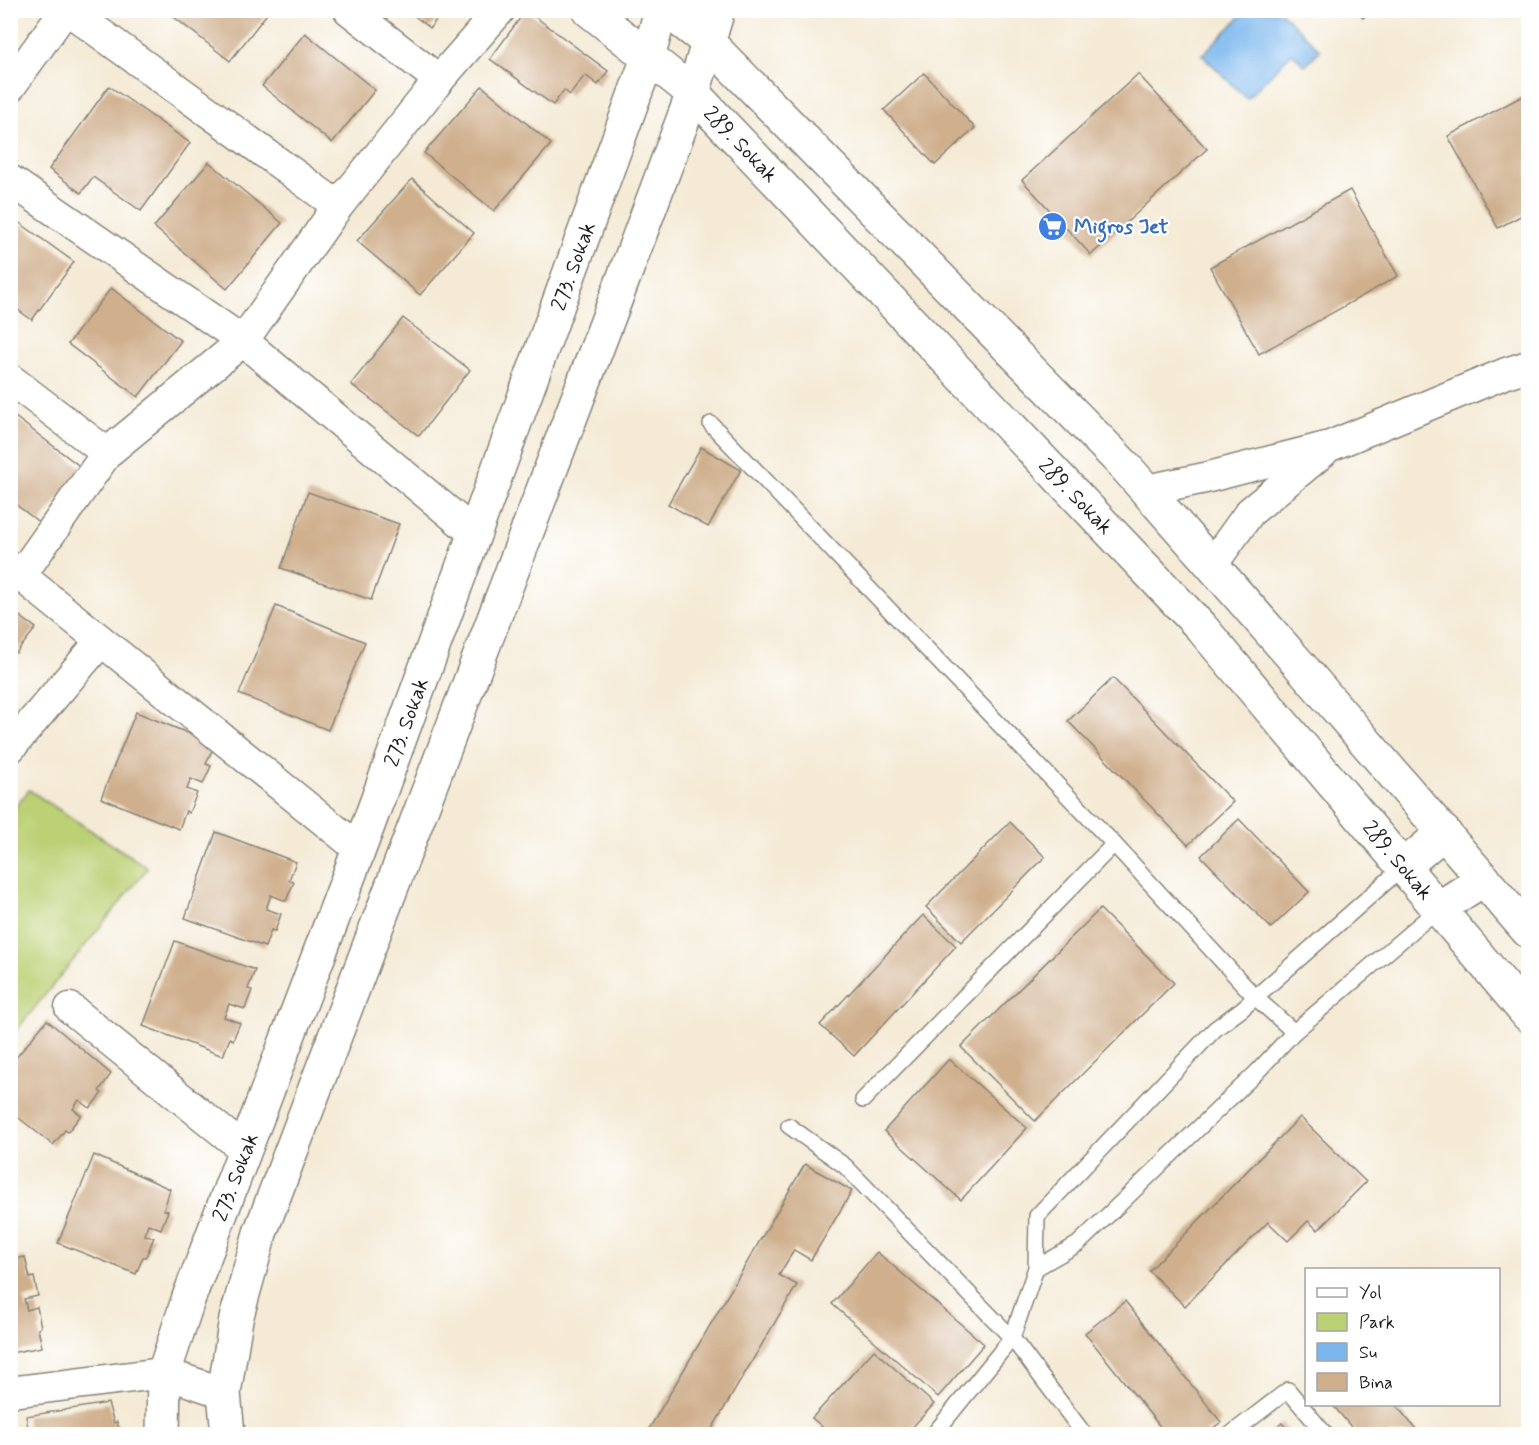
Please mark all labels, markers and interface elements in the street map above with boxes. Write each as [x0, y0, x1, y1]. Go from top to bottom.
street label: 289. Sokak [697, 100, 784, 189]
supermarket icon: Migros Jet [1037, 210, 1069, 242]
place label: Migros Jet [1074, 213, 1169, 243]
street label: 273. Sokak [545, 218, 603, 315]
street label: 289. Sokak [1032, 452, 1119, 541]
street label: 273. Sokak [378, 674, 436, 771]
street label: 289. Sokak [1356, 815, 1439, 906]
street label: 273. Sokak [206, 1129, 266, 1226]
legend [1305, 1268, 1500, 1406]
text: Yol [1359, 1281, 1382, 1305]
text: Park [1359, 1311, 1395, 1335]
text: Su [1359, 1341, 1377, 1365]
text: Bina [1359, 1371, 1393, 1395]

